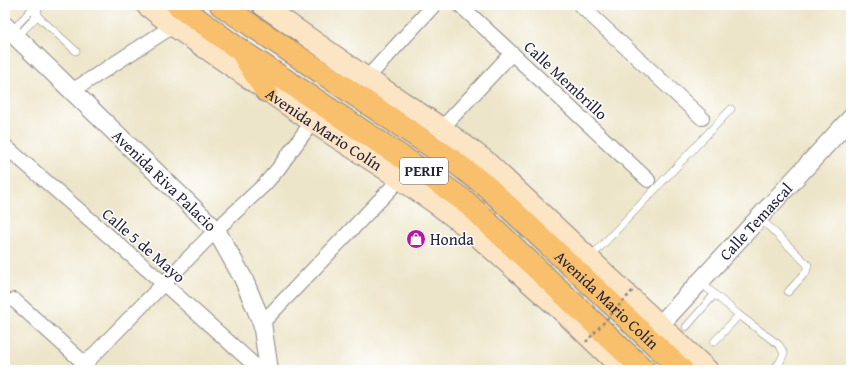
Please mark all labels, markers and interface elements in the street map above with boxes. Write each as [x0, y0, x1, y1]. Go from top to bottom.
street label: Calle Membrillo [519, 35, 613, 125]
street label: Avenida Mario Colín [261, 82, 387, 176]
street label: Avenida Riva Palacio [107, 124, 222, 237]
road number: PERIF [400, 158, 448, 184]
street label: Calle Temascal [713, 177, 798, 266]
street label: Calle 5 de Mayo [97, 202, 191, 288]
place label: Honda [430, 227, 474, 251]
shop icon: Honda [405, 228, 427, 250]
street label: Avenida Mario Colín [549, 245, 665, 355]

